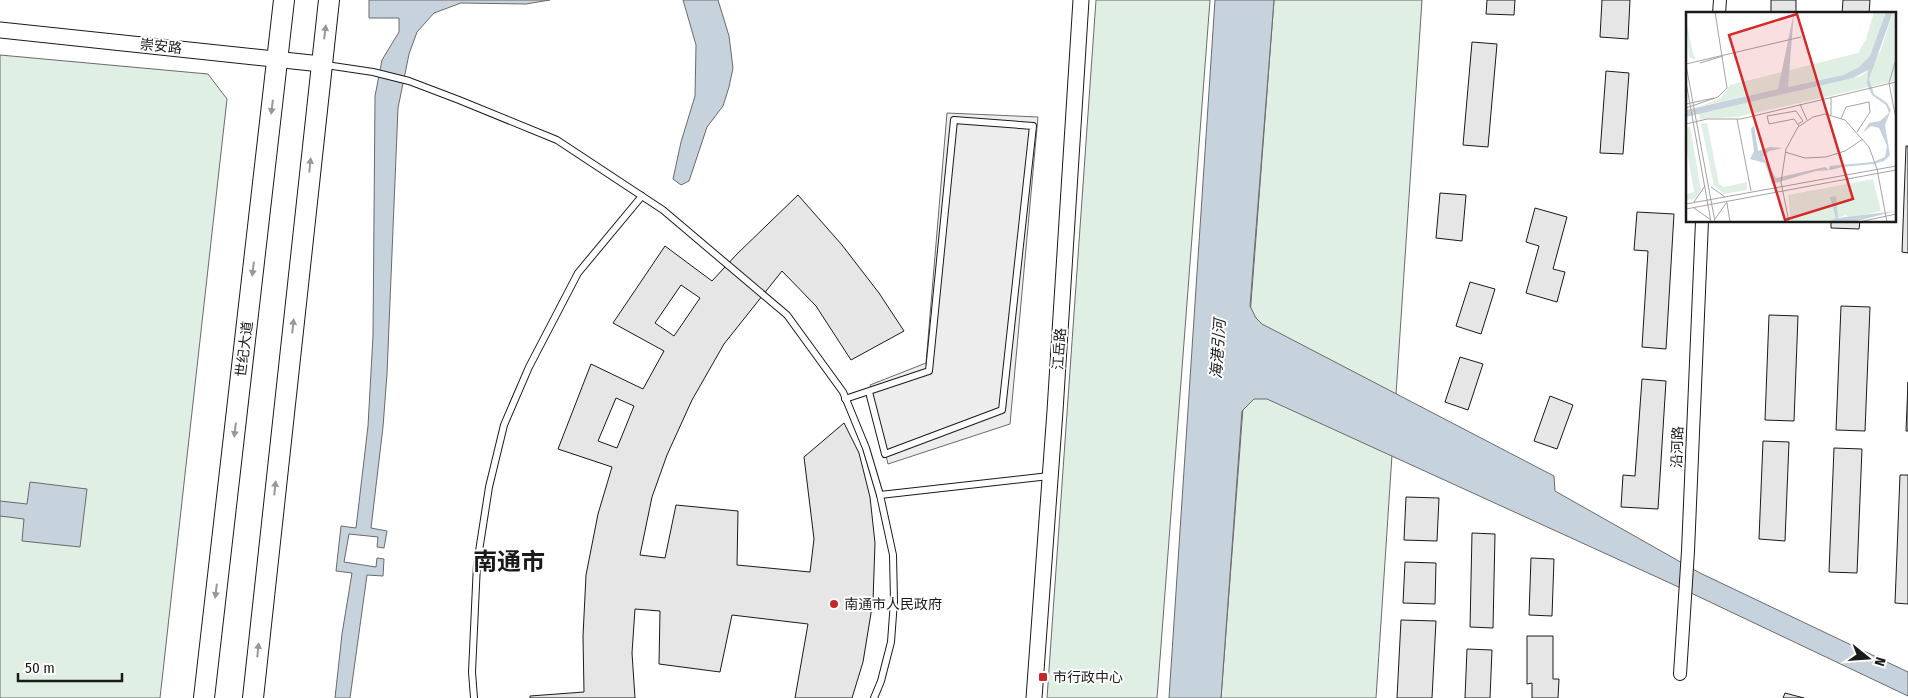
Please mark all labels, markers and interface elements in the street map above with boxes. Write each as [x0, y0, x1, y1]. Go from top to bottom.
inset map [1686, 12, 1896, 222]
one-way arrow [321, 24, 329, 40]
street label: 崇安路 [139, 36, 183, 57]
one-way arrow [268, 99, 276, 115]
one-way arrow [306, 157, 314, 173]
one-way arrow [249, 261, 257, 277]
water label: 海港引河 [1207, 315, 1229, 380]
one-way arrow [289, 318, 297, 334]
street label: 世纪大道 [233, 320, 256, 378]
street label: 江岳路 [1050, 327, 1069, 371]
one-way arrow [231, 422, 239, 438]
street label: 沿河路 [1668, 426, 1687, 468]
one-way arrow [271, 480, 279, 496]
district label: 南通市 [473, 548, 545, 576]
one-way arrow [212, 584, 220, 600]
place label: 南通市人民政府 [844, 596, 942, 613]
marker: 南通市人民政府 [828, 598, 840, 610]
north arrow [1843, 633, 1893, 683]
one-way arrow [254, 641, 262, 657]
scale bar [18, 650, 121, 682]
text: N [1871, 655, 1889, 668]
text: 50 m [25, 659, 55, 677]
place label: 市行政中心 [1053, 669, 1123, 686]
marker: 市行政中心 [1037, 671, 1049, 683]

